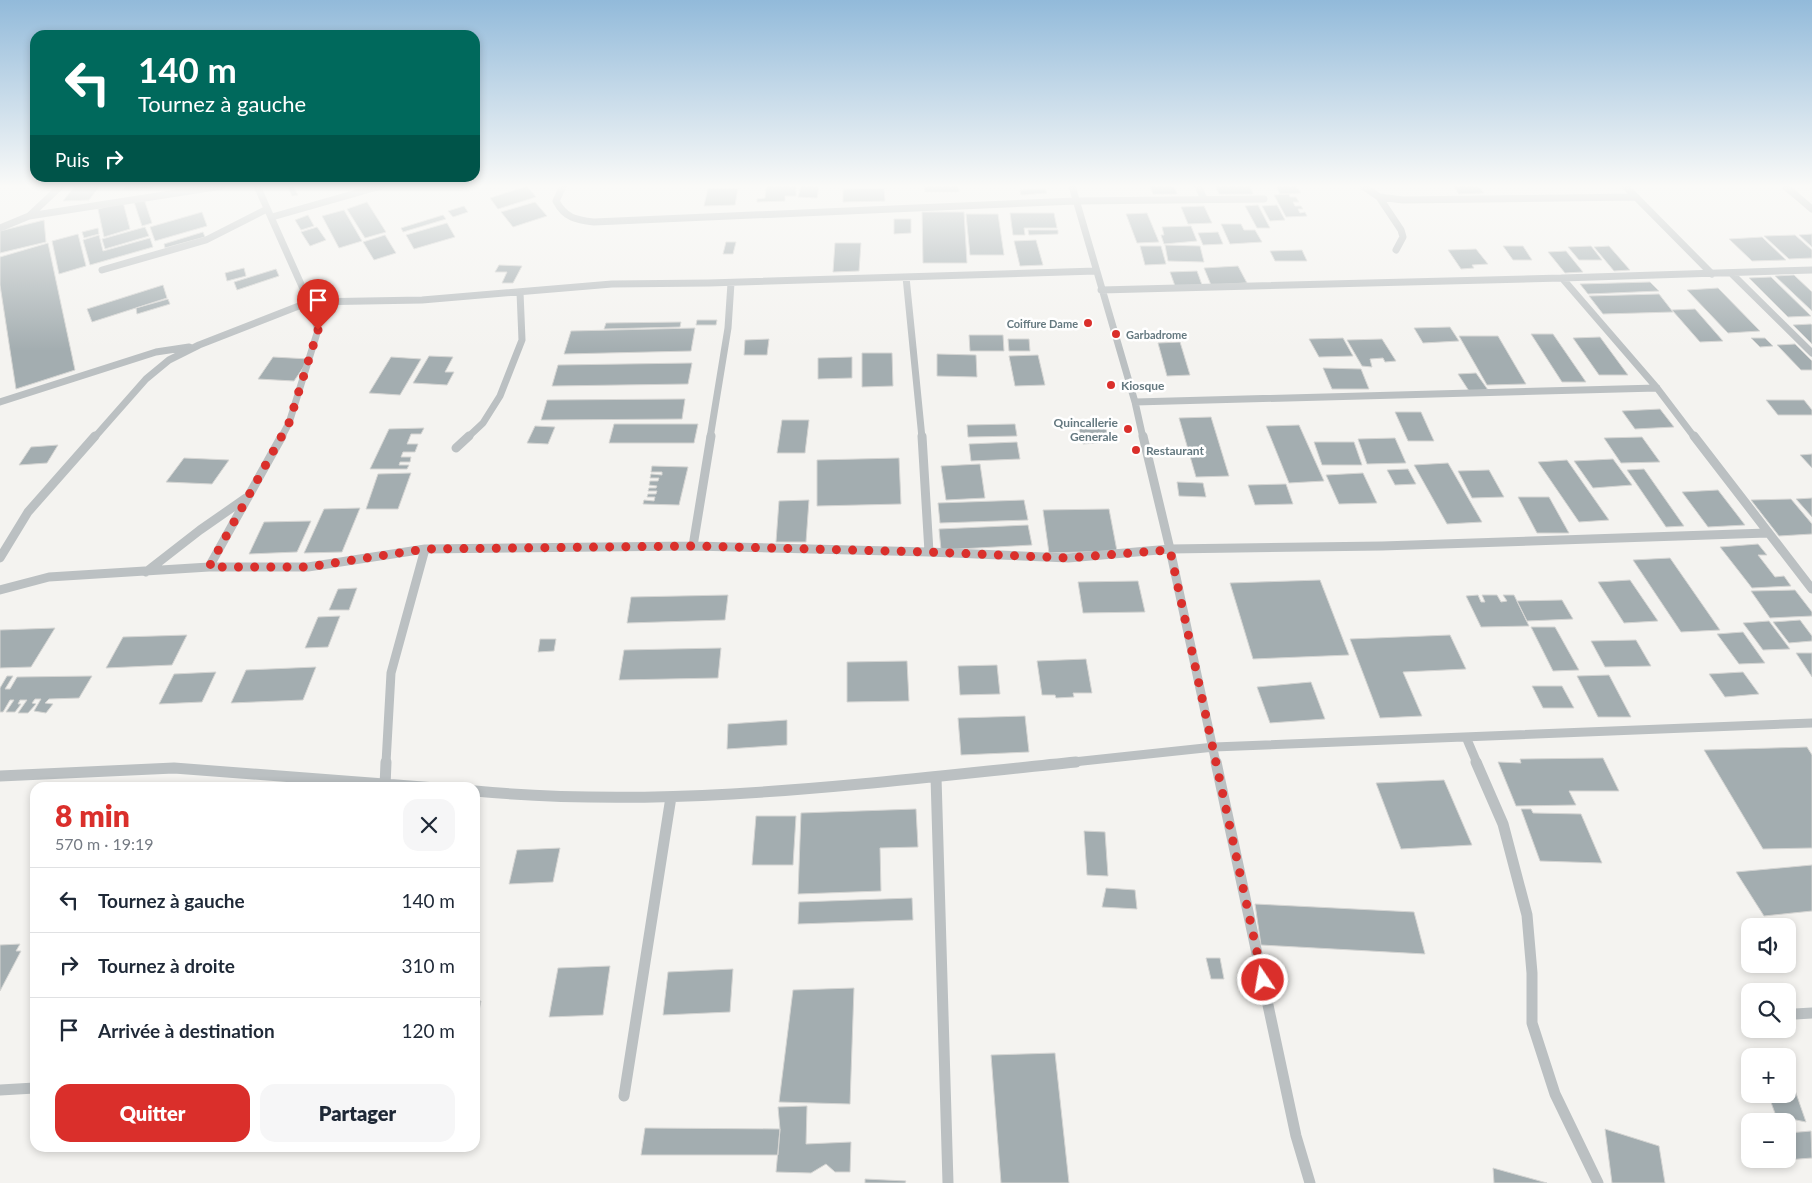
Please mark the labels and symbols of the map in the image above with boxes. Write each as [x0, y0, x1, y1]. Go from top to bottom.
pin [297, 279, 339, 330]
place label: Coiffure Dame [1007, 317, 1078, 330]
marker: Coiffure Dame [1082, 317, 1094, 329]
marker: Garbadrome [1110, 328, 1122, 340]
place label: Garbadrome [1126, 328, 1187, 341]
place label: Kiosque [1121, 378, 1165, 393]
marker: Kiosque [1105, 379, 1117, 391]
place label: Quincallerie Generale [1054, 415, 1119, 444]
marker: Quincallerie Generale [1122, 423, 1134, 435]
place label: Restaurant [1146, 443, 1204, 458]
marker: Restaurant [1130, 444, 1142, 456]
position arrow [1236, 953, 1288, 1005]

